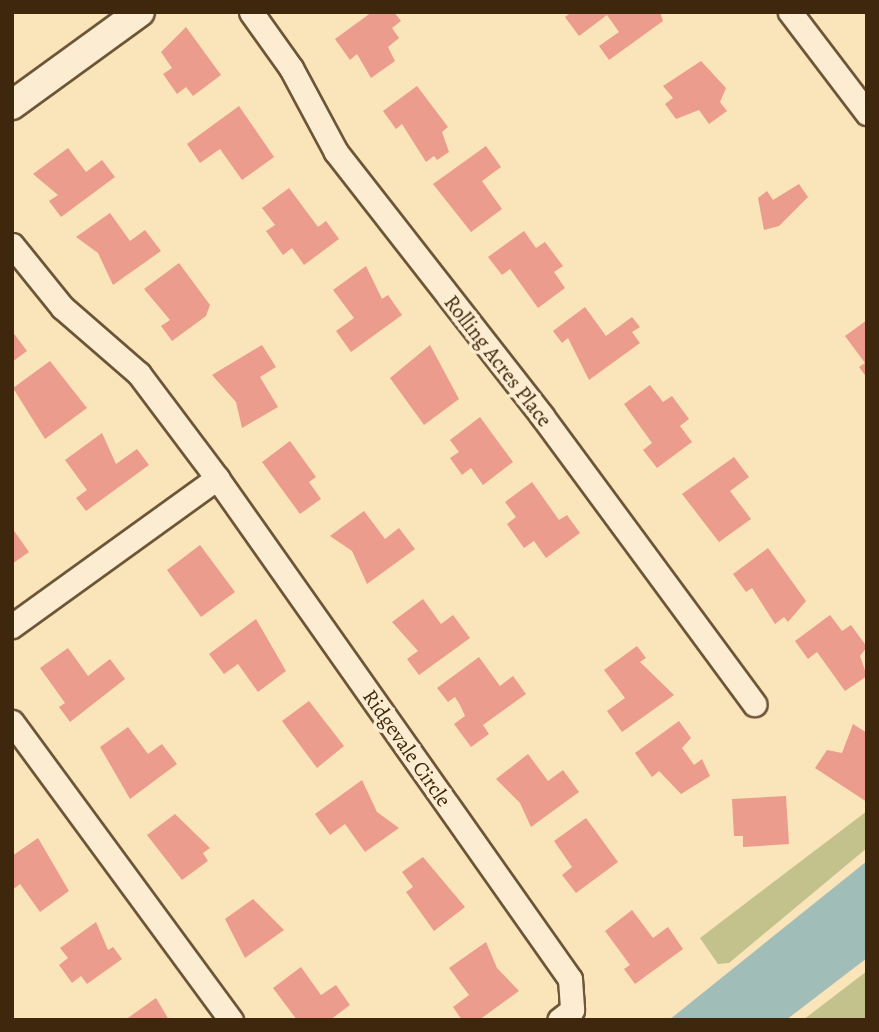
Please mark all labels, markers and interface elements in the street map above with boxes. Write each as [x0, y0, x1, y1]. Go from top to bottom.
street label: Rolling Acres Place [439, 290, 557, 432]
street label: Ridgevale Circle [357, 685, 457, 811]

